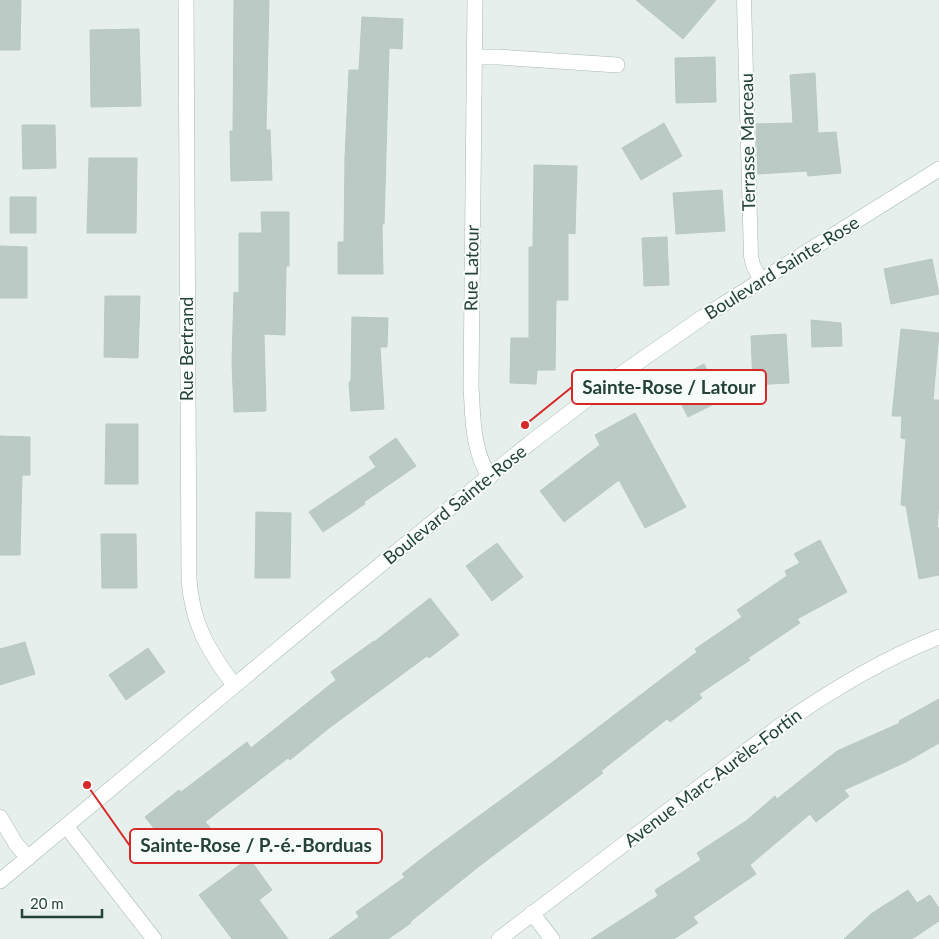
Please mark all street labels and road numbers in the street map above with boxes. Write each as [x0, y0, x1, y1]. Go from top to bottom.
street label: Terrasse Marceau [735, 73, 759, 211]
street label: Boulevard Sainte-Rose [700, 211, 863, 324]
street label: Rue Latour [459, 224, 483, 311]
street label: Rue Bertrand [175, 297, 197, 401]
street label: Boulevard Sainte-Rose [378, 440, 530, 569]
street label: Avenue Marc-Aurèle-Fortin [619, 703, 805, 851]

